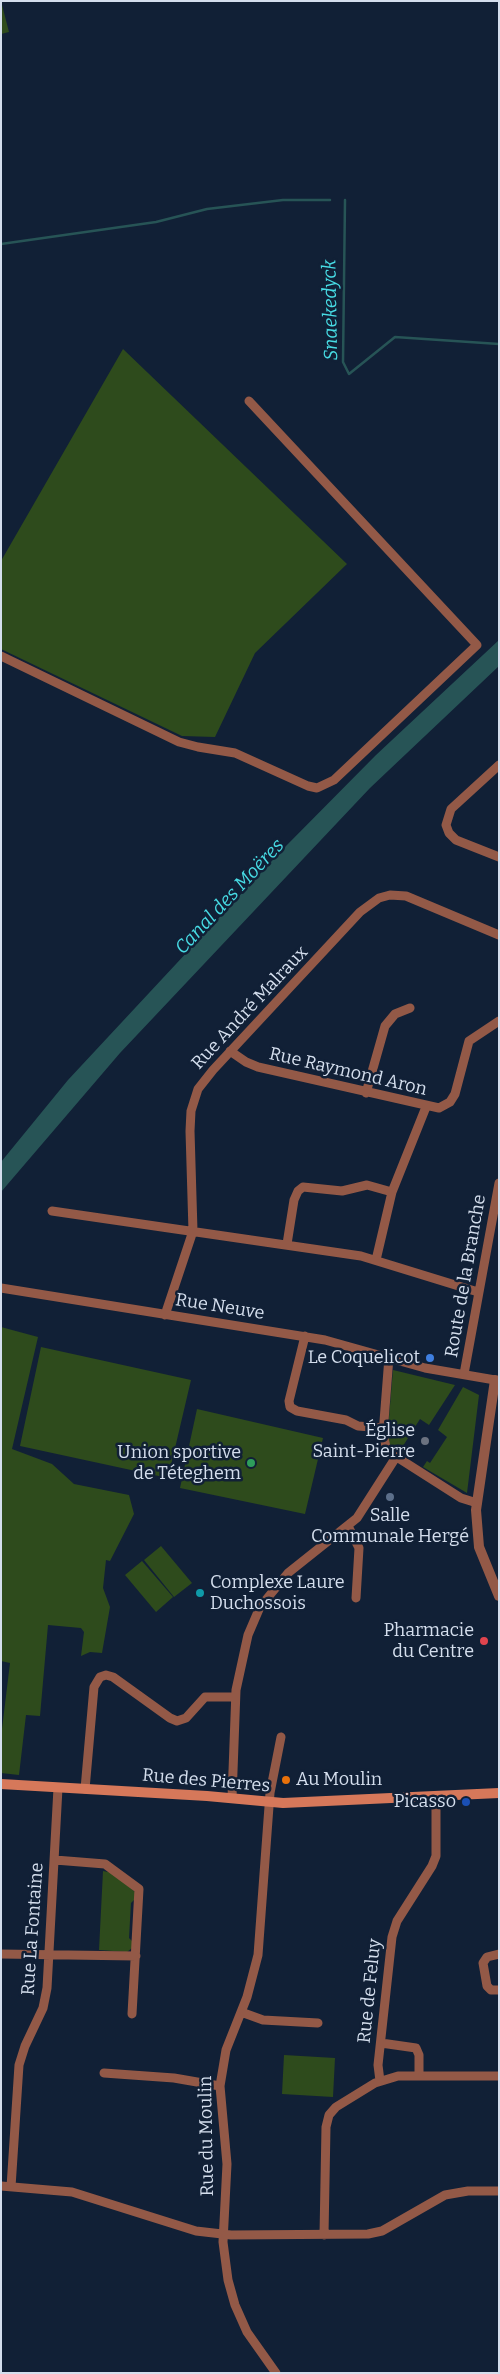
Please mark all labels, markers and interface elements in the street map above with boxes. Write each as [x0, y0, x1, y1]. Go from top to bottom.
water label: Snaekedyck [319, 259, 343, 361]
water label: Canal des Moëres [171, 835, 289, 959]
street label: Rue André Malraux [187, 942, 313, 1074]
street label: Rue Raymond Aron [267, 1043, 429, 1101]
street label: Route de la Branche [441, 1193, 491, 1359]
street label: Rue Neuve [174, 1289, 266, 1325]
place label: Le Coquelicot [308, 1347, 420, 1369]
marker: Le Coquelicot [424, 1352, 436, 1364]
place label: Église Saint-Pierre [312, 1420, 415, 1462]
marker: Église Saint-Pierre [419, 1435, 431, 1447]
place label: Union sportive de Téteghem [117, 1442, 241, 1485]
marker: Union sportive de Téteghem [245, 1457, 257, 1469]
marker: Salle Communale Hergé [384, 1491, 396, 1503]
place label: Salle Communale Hergé [311, 1505, 469, 1548]
place label: Complexe Laure Duchossois [210, 1572, 345, 1615]
marker: Complexe Laure Duchossois [194, 1587, 206, 1599]
place label: Pharmacie du Centre [384, 1620, 474, 1662]
marker: Pharmacie du Centre [478, 1635, 490, 1647]
street label: Rue des Pierres [141, 1765, 271, 1797]
place label: Au Moulin [296, 1769, 382, 1791]
marker: Au Moulin [280, 1774, 292, 1786]
place label: Picasso [394, 1791, 456, 1813]
marker: Picasso [460, 1796, 472, 1808]
street label: Rue La Fontaine [18, 1862, 48, 1996]
street label: Rue de Feluy [354, 1938, 386, 2044]
street label: Rue du Moulin [195, 2075, 219, 2197]

